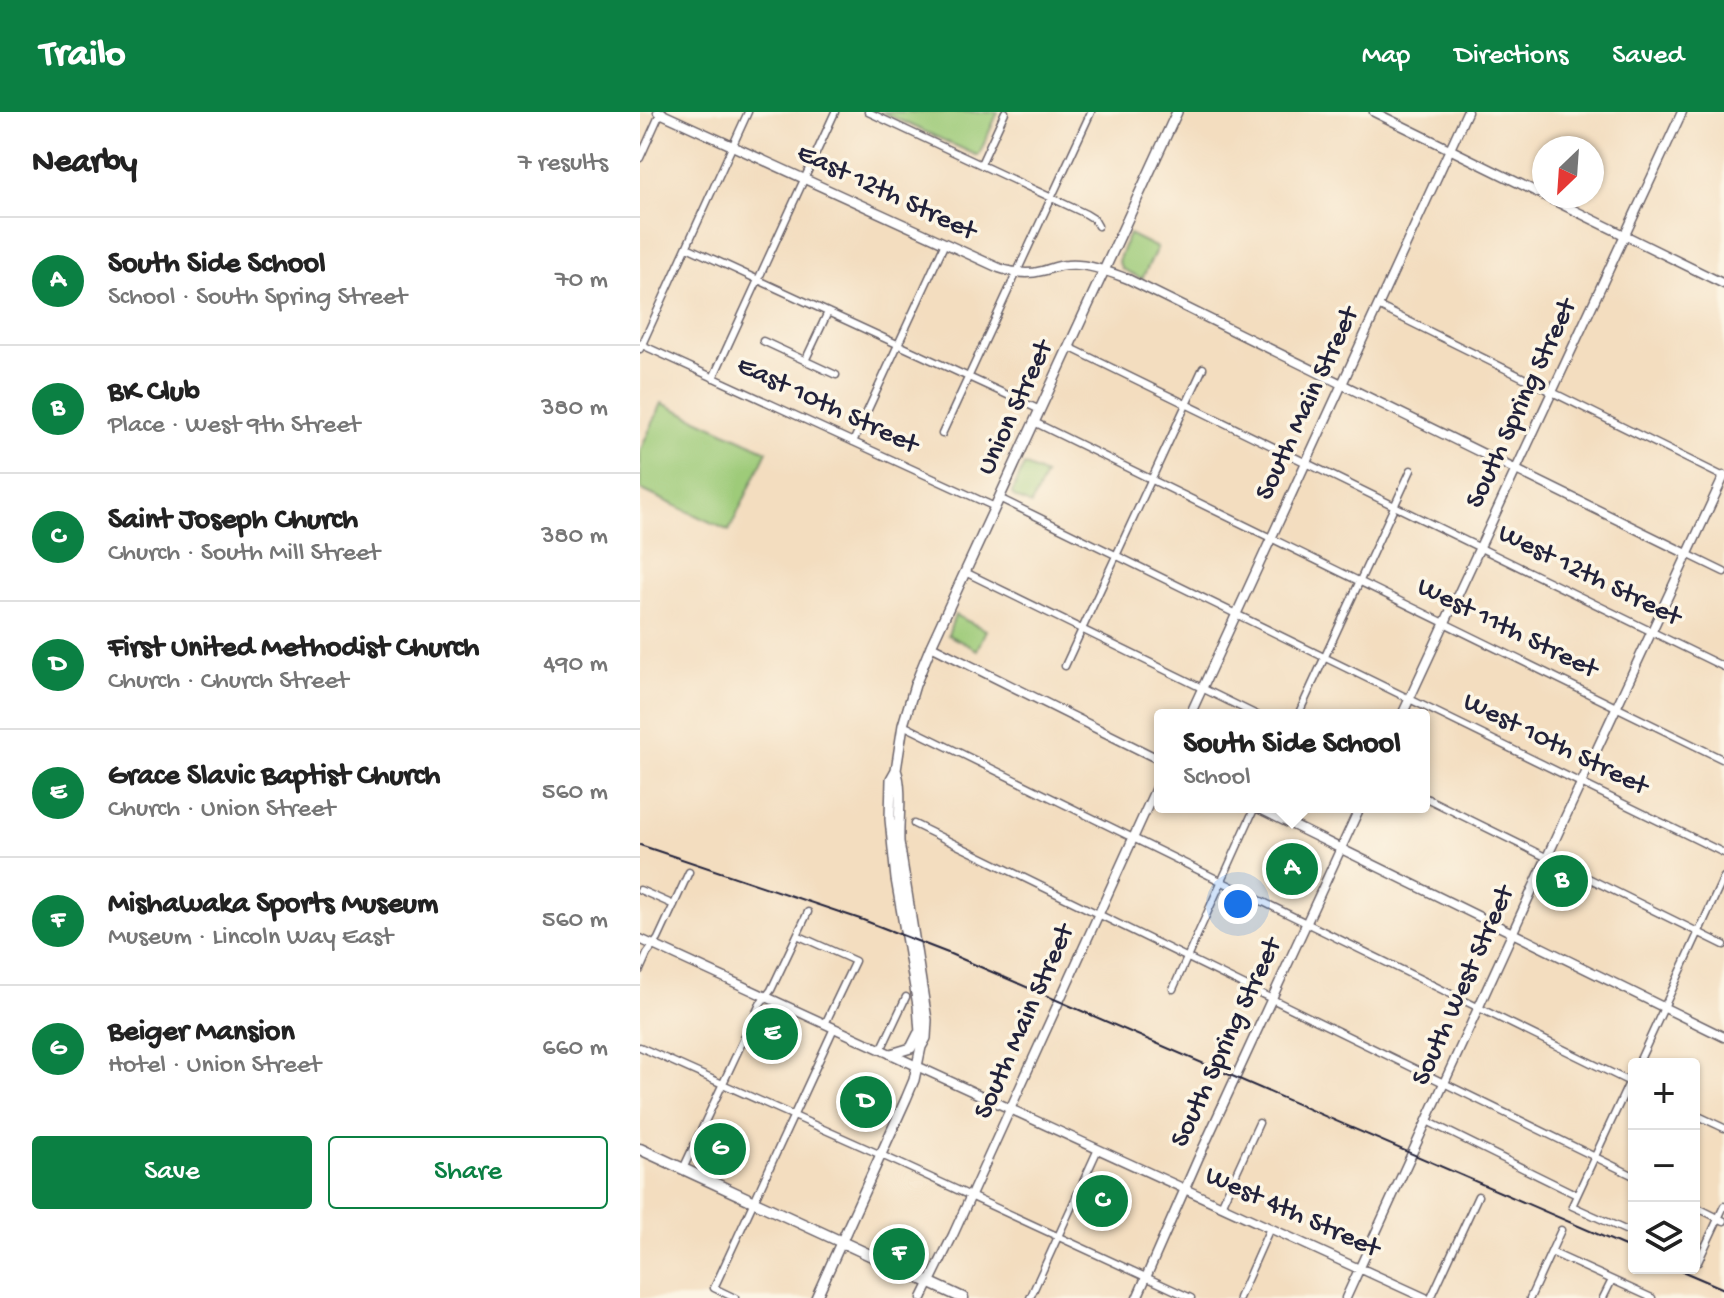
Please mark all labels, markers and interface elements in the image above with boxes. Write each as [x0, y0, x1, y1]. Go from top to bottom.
text: Trailo [40, 34, 126, 78]
text: Map [1362, 40, 1410, 73]
text: Directions [1454, 40, 1568, 73]
text: Saved [1612, 40, 1684, 73]
north arrow [1532, 136, 1604, 208]
street label: East 12th Street [791, 137, 983, 250]
text: Nearby [32, 144, 137, 184]
text: 7 results [518, 149, 608, 180]
text: South Side School [108, 248, 326, 283]
text: A [50, 266, 66, 297]
text: 70 m [555, 266, 608, 297]
text: School · South Spring Street [108, 283, 407, 314]
street label: South Spring Street [1459, 292, 1586, 514]
street label: South Main Street [1249, 300, 1368, 506]
street label: Union Street [970, 333, 1063, 481]
street label: East 10th Street [731, 350, 925, 464]
text: BK Club [108, 376, 200, 411]
text: B [51, 394, 65, 425]
text: 380 m [541, 394, 608, 425]
text: Place · West 9th Street [108, 411, 360, 442]
text: Saint Joseph Church [108, 504, 358, 539]
street label: West 12th Street [1492, 517, 1688, 636]
text: C [51, 522, 65, 553]
text: 380 m [541, 522, 608, 553]
text: Church · South Mill Street [108, 539, 380, 570]
street label: West 11th Street [1411, 571, 1605, 688]
text: First United Methodist Church [108, 632, 479, 667]
text: D [50, 650, 66, 681]
text: 490 m [543, 650, 608, 681]
text: Church · Church Street [108, 667, 349, 698]
street label: West 10th Street [1457, 686, 1655, 805]
popup [1154, 709, 1430, 813]
text: South Side School [1183, 728, 1401, 763]
text: Grace Slavic Baptist Church [108, 760, 440, 795]
text: School [1183, 763, 1251, 794]
text: E [50, 778, 66, 809]
text: 560 m [542, 778, 608, 809]
text: Church · Union Street [108, 795, 335, 826]
pin: A [1266, 839, 1318, 899]
pin: B [1536, 851, 1588, 911]
street label: South West Street [1405, 879, 1524, 1091]
your location [1218, 884, 1258, 924]
text: Mishawaka Sports Museum [108, 888, 438, 923]
text: F [51, 906, 65, 937]
text: 560 m [542, 906, 608, 937]
street label: South Main Street [967, 917, 1084, 1124]
text: Museum · Lincoln Way East [108, 923, 393, 954]
street label: South Spring Street [1164, 931, 1291, 1153]
pin: E [746, 1004, 798, 1064]
text: Beiger Mansion [108, 1016, 295, 1051]
text: G [50, 1034, 66, 1065]
text: 660 m [542, 1034, 608, 1065]
text: Hotel · Union Street [108, 1051, 321, 1082]
map controls [1628, 1058, 1700, 1274]
button: + [1628, 1058, 1700, 1130]
pin: D [840, 1072, 892, 1132]
pin: G [694, 1119, 746, 1179]
button: − [1628, 1130, 1700, 1202]
button: Save [32, 1136, 312, 1209]
button: Share [328, 1136, 608, 1209]
street label: West 4th Street [1200, 1160, 1387, 1267]
pin: C [1076, 1171, 1128, 1231]
button: layers [1628, 1202, 1700, 1274]
pin: F [873, 1224, 925, 1284]

